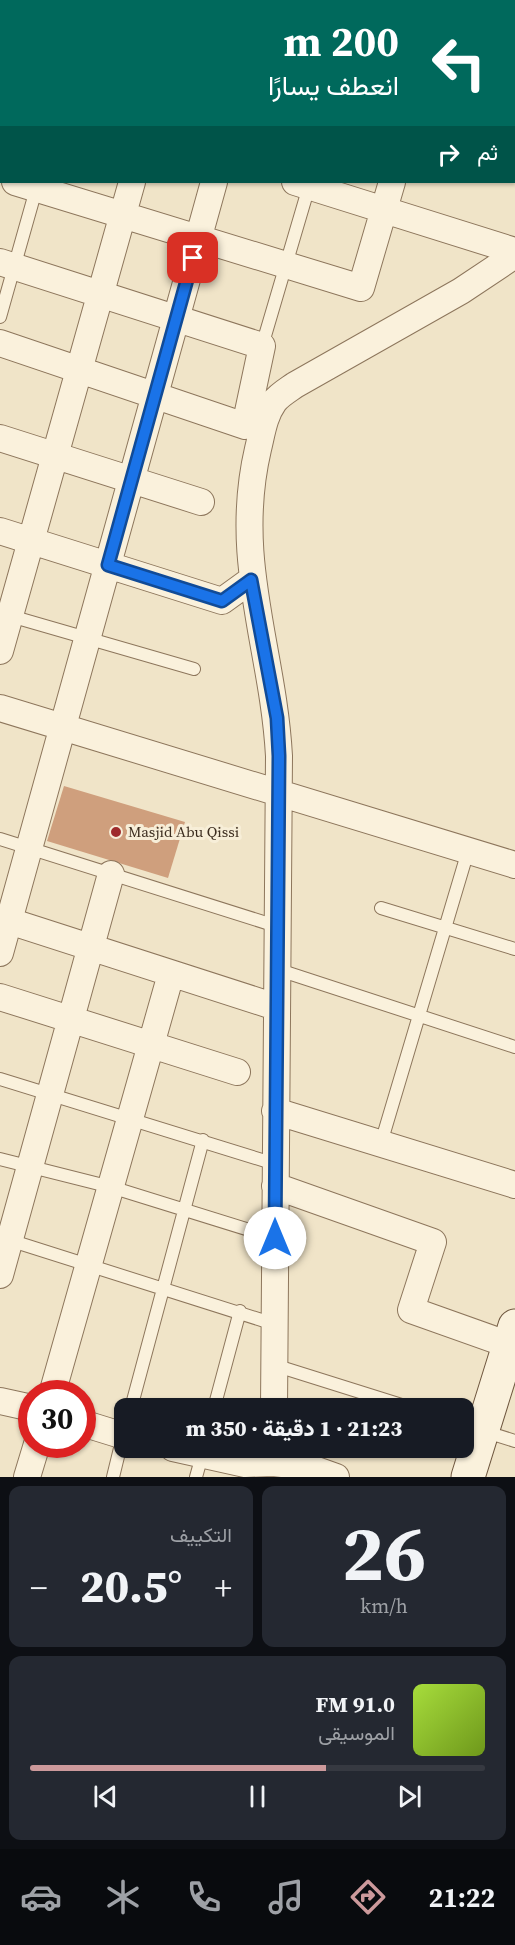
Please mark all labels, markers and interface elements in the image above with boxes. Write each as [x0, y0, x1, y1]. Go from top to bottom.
text: 200 m [284, 12, 399, 70]
icon: left [420, 24, 498, 102]
text: انعطف يسارًا [268, 67, 399, 104]
text: ثم [477, 137, 498, 167]
icon: right [432, 138, 465, 171]
pin [167, 232, 218, 283]
icon: arrive [176, 241, 209, 274]
place label: Masjid Abu Qissi [128, 821, 239, 842]
marker: Masjid Abu Qissi [109, 825, 123, 839]
position arrow [243, 1206, 307, 1270]
speed limit sign: 30 [18, 1380, 96, 1458]
text: 21:23 · 1 دقيقة · 350 m [186, 1413, 402, 1443]
text: 26 [342, 1499, 426, 1606]
text: التكييف [170, 1521, 232, 1549]
text: 20.5° [80, 1555, 182, 1617]
text: − [30, 1565, 48, 1610]
text: + [215, 1565, 232, 1610]
text: km/h [360, 1592, 408, 1620]
text: 91.0 FM [316, 1689, 395, 1719]
text: الموسيقى [318, 1719, 395, 1747]
icon: previous [89, 1780, 122, 1813]
icon: pause [241, 1780, 274, 1813]
icon: next [393, 1780, 426, 1813]
icon: car [20, 1876, 62, 1918]
icon: climate [102, 1876, 144, 1918]
icon: phone [183, 1876, 225, 1918]
icon: music [265, 1876, 307, 1918]
icon: directions [347, 1876, 389, 1918]
text: 21:22 [429, 1879, 495, 1916]

